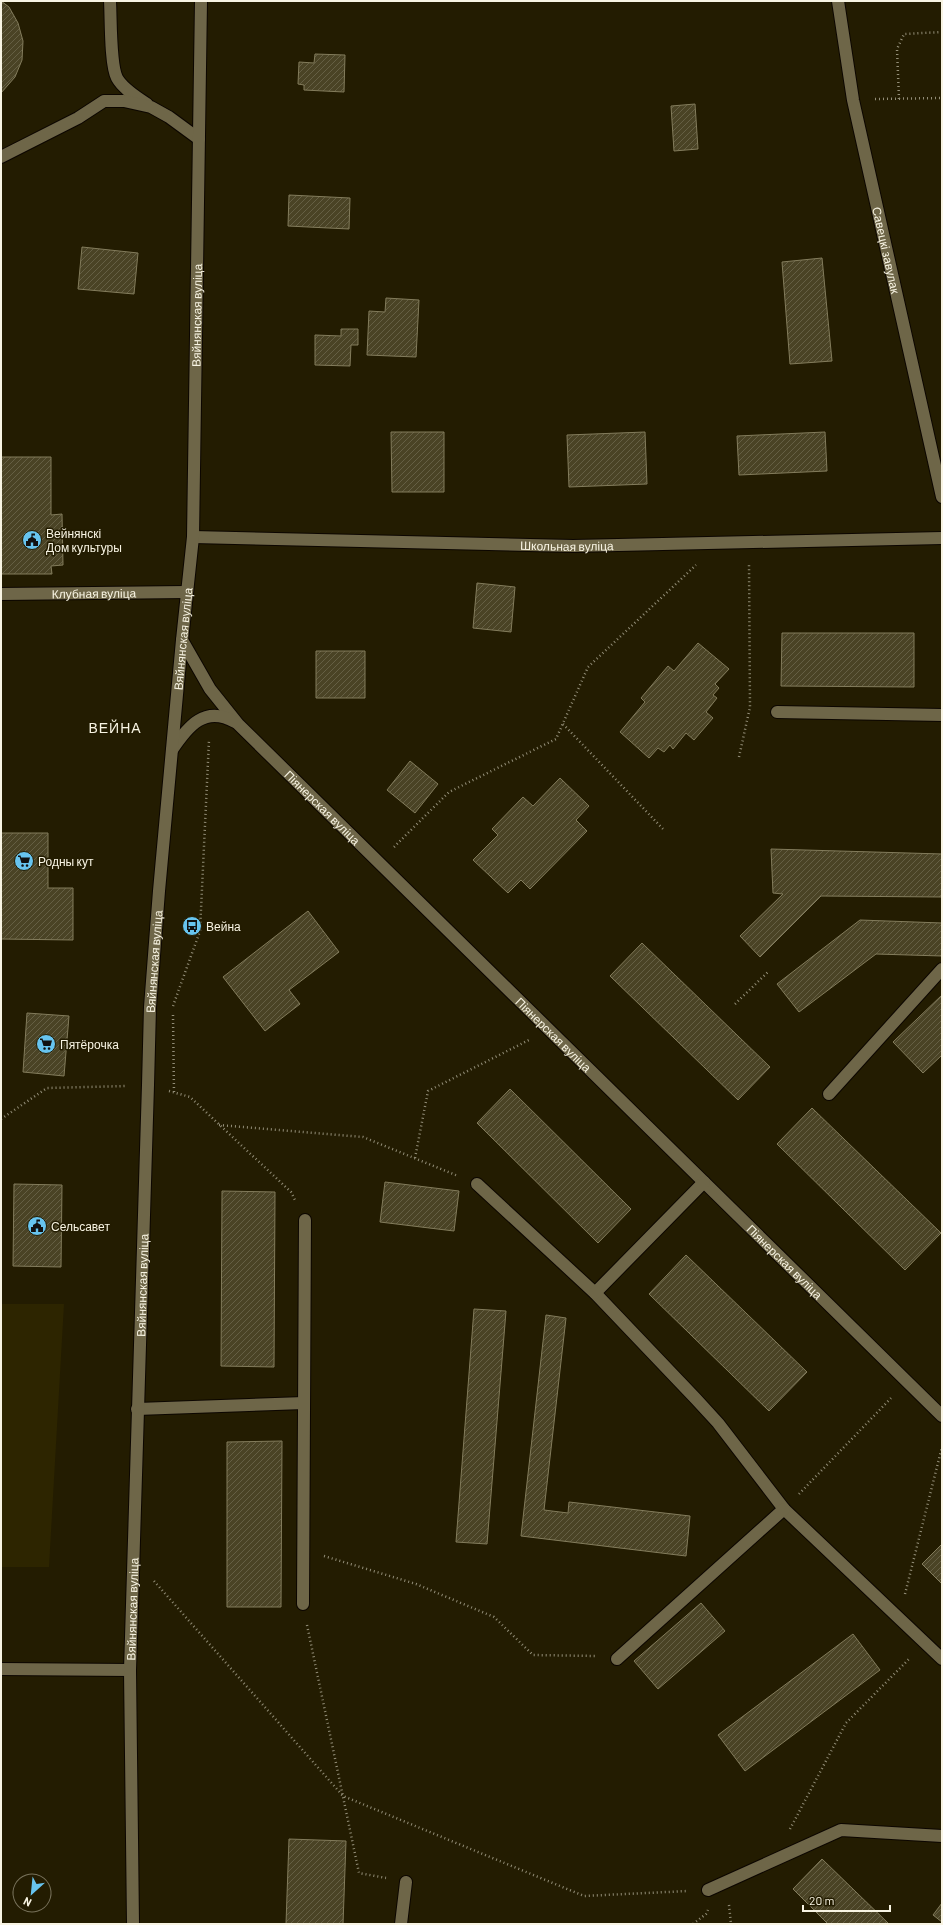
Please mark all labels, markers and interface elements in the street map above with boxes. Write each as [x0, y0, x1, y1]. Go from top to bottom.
street label: Савецкі завулак [870, 205, 903, 296]
street label: Вяйнянская вуліца [189, 263, 205, 367]
place label: Вейнянскі Дом культуры [46, 526, 122, 555]
public building icon: Вейнянскі Дом культуры [21, 529, 43, 551]
street label: Школьная вуліца [520, 538, 614, 554]
street label: Клубная вуліца [52, 586, 137, 601]
street label: Вяйнянская вуліца [170, 586, 195, 691]
district label: ВЕЙНА [88, 719, 142, 736]
street label: Піянерская вуліца [282, 767, 363, 848]
supermarket icon: Родны кут [13, 850, 35, 872]
place label: Родны кут [38, 854, 94, 869]
street label: Вяйнянская вуліца [143, 909, 165, 1013]
bus stop icon: Вейна [181, 915, 203, 937]
place label: Вейна [206, 919, 241, 933]
street label: Піянерская вуліца [513, 994, 595, 1075]
supermarket icon: Пятёрочка [35, 1033, 57, 1055]
place label: Пятёрочка [60, 1037, 119, 1052]
public building icon: Сельсавет [26, 1215, 48, 1237]
place label: Сельсавет [51, 1219, 110, 1233]
street label: Піянерская вуліца [744, 1221, 826, 1302]
street label: Вяйнянская вуліца [133, 1233, 151, 1337]
street label: Вяйнянская вуліца [123, 1557, 141, 1661]
north arrow [12, 1873, 52, 1913]
scale bar [803, 1887, 890, 1913]
text: 20 m [809, 1893, 835, 1907]
text: N [21, 1895, 33, 1910]

